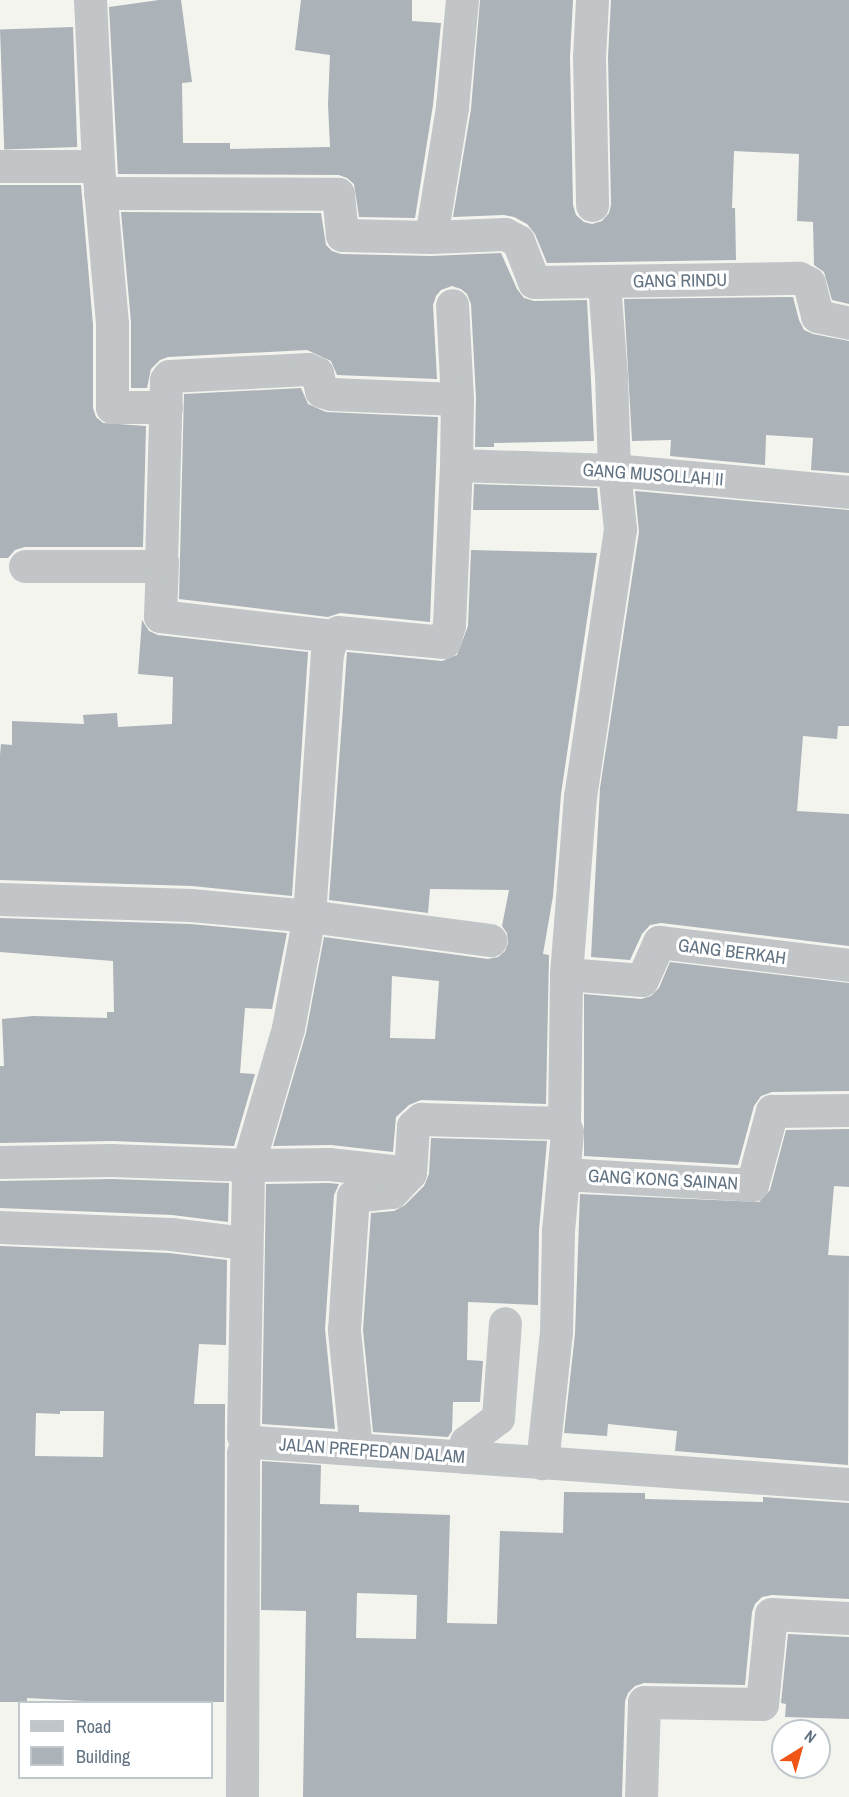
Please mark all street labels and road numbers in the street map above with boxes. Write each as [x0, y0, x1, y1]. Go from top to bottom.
street label: GANG RINDU [633, 269, 727, 293]
street label: GANG MUSOLLAH II [582, 459, 724, 491]
street label: GANG BERKAH [677, 935, 787, 969]
street label: GANG KONG SAINAN [587, 1165, 739, 1195]
street label: JALAN PREPEDAN DALAM [278, 1434, 466, 1468]

